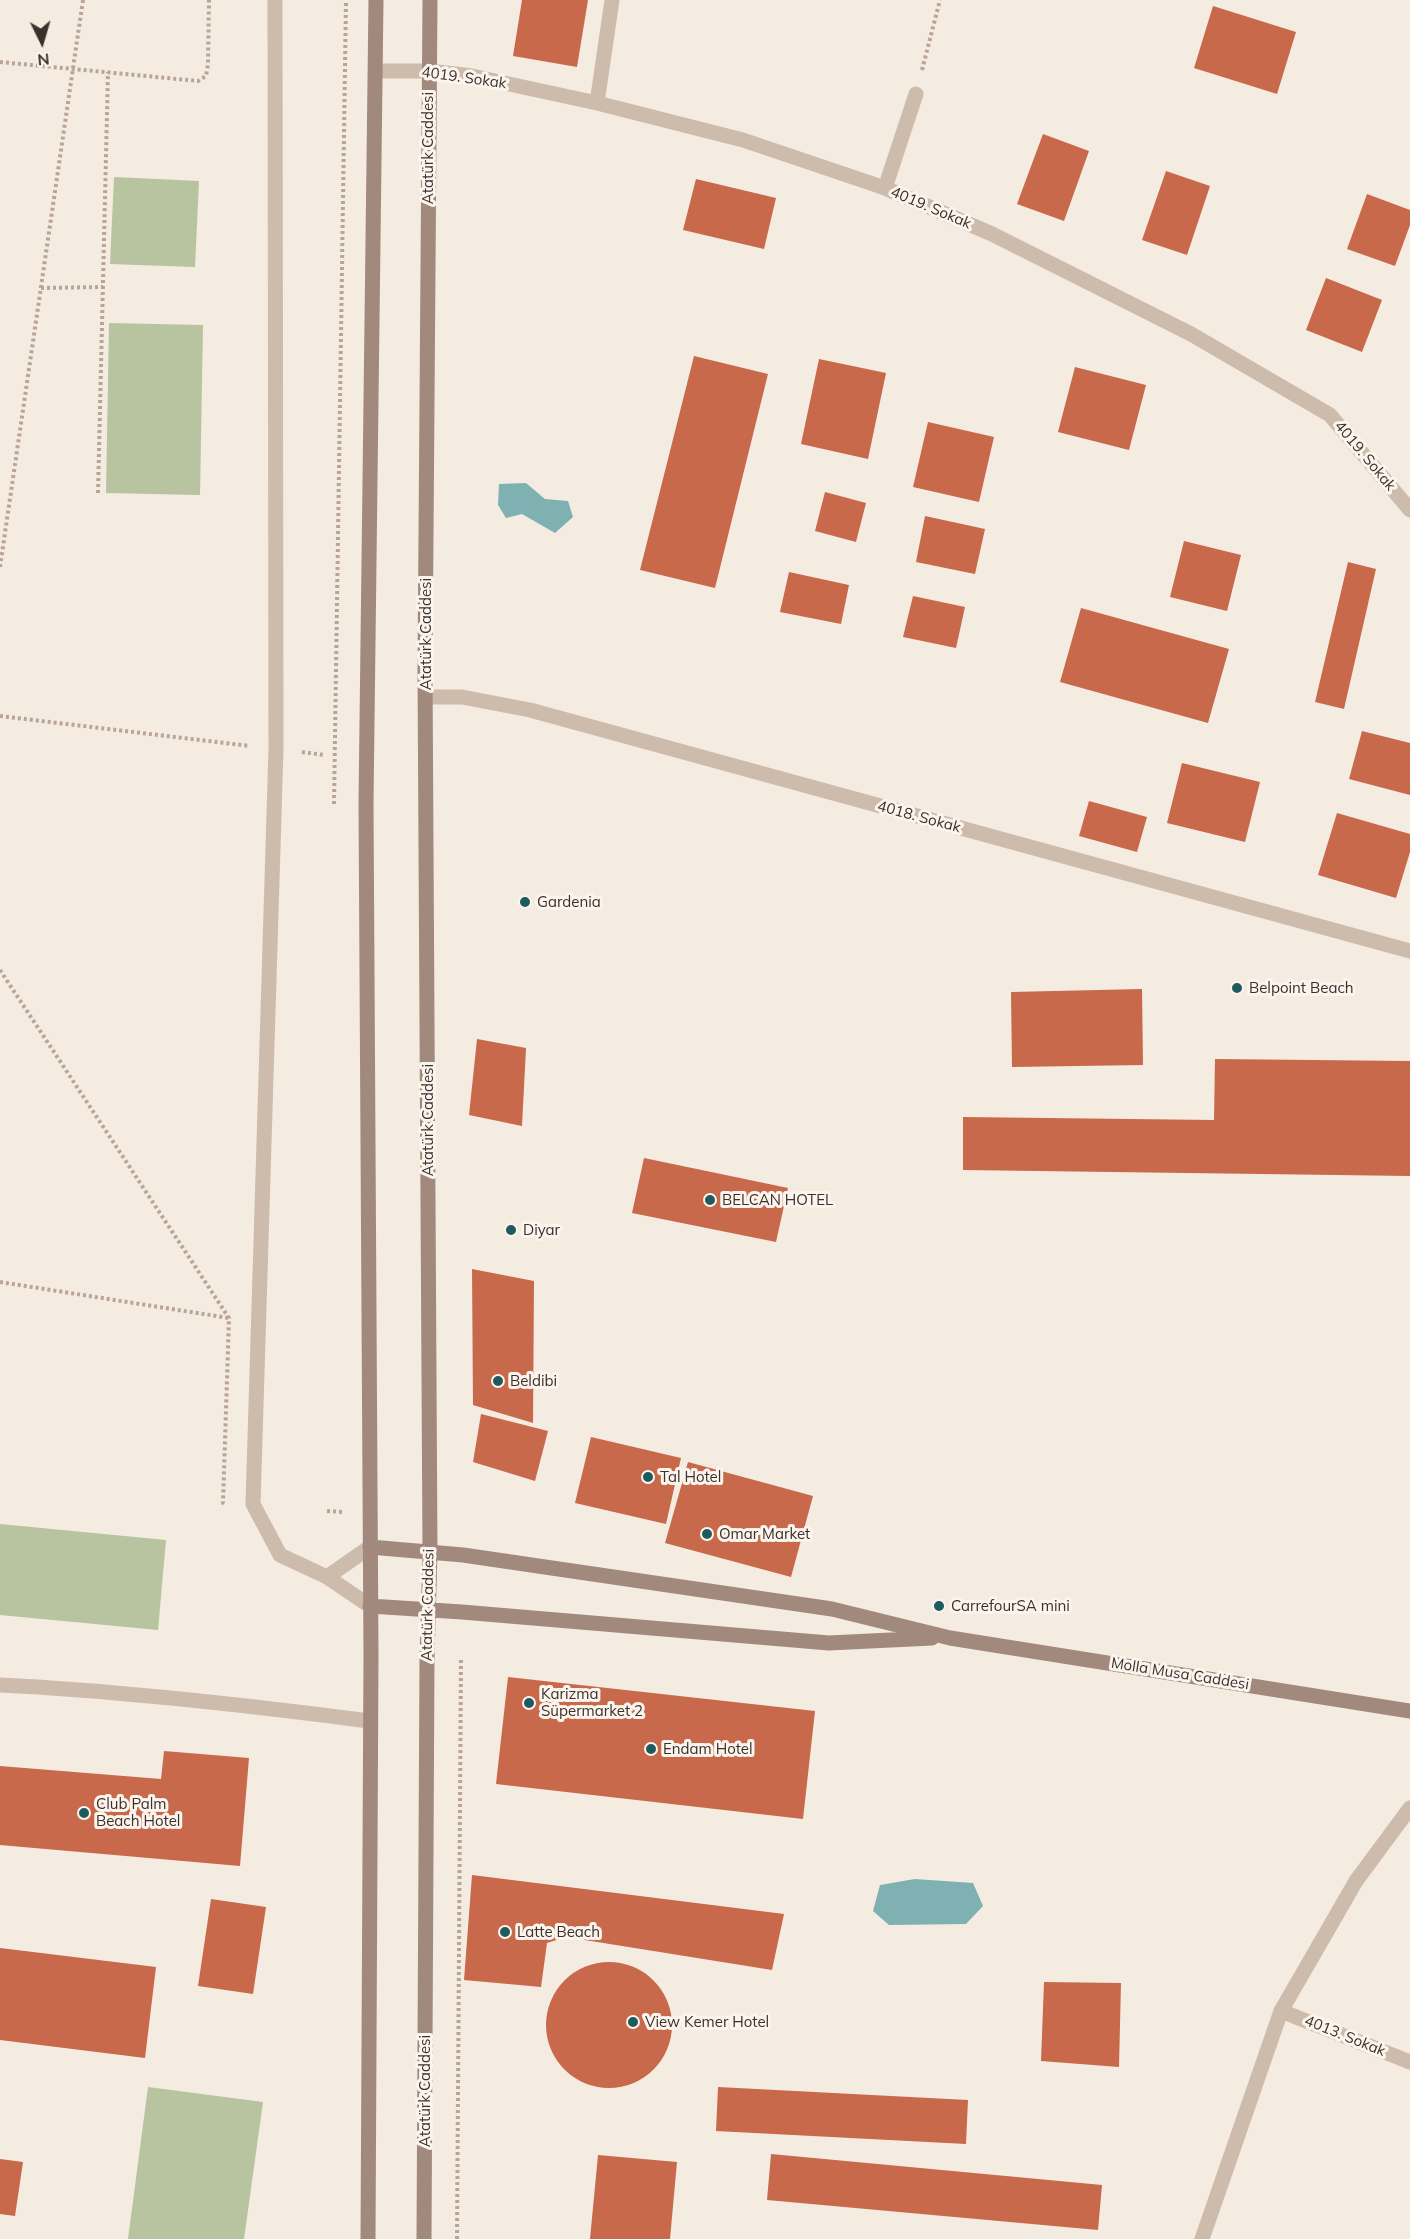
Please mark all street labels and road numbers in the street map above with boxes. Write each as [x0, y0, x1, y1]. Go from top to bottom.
street label: 4019. Sokak [420, 63, 508, 93]
street label: Atatürk Caddesi [419, 92, 437, 204]
street label: 4019. Sokak [888, 183, 974, 233]
street label: 4019. Sokak [1331, 417, 1399, 495]
street label: Atatürk Caddesi [417, 578, 435, 690]
street label: 4018. Sokak [875, 797, 963, 837]
street label: Atatürk Caddesi [419, 1064, 437, 1176]
street label: Atatürk Caddesi [418, 1549, 438, 1661]
street label: Molla Musa Caddesi [1110, 1654, 1250, 1694]
street label: 4013. Sokak [1302, 2012, 1388, 2060]
street label: Atatürk Caddesi [416, 2035, 434, 2147]

